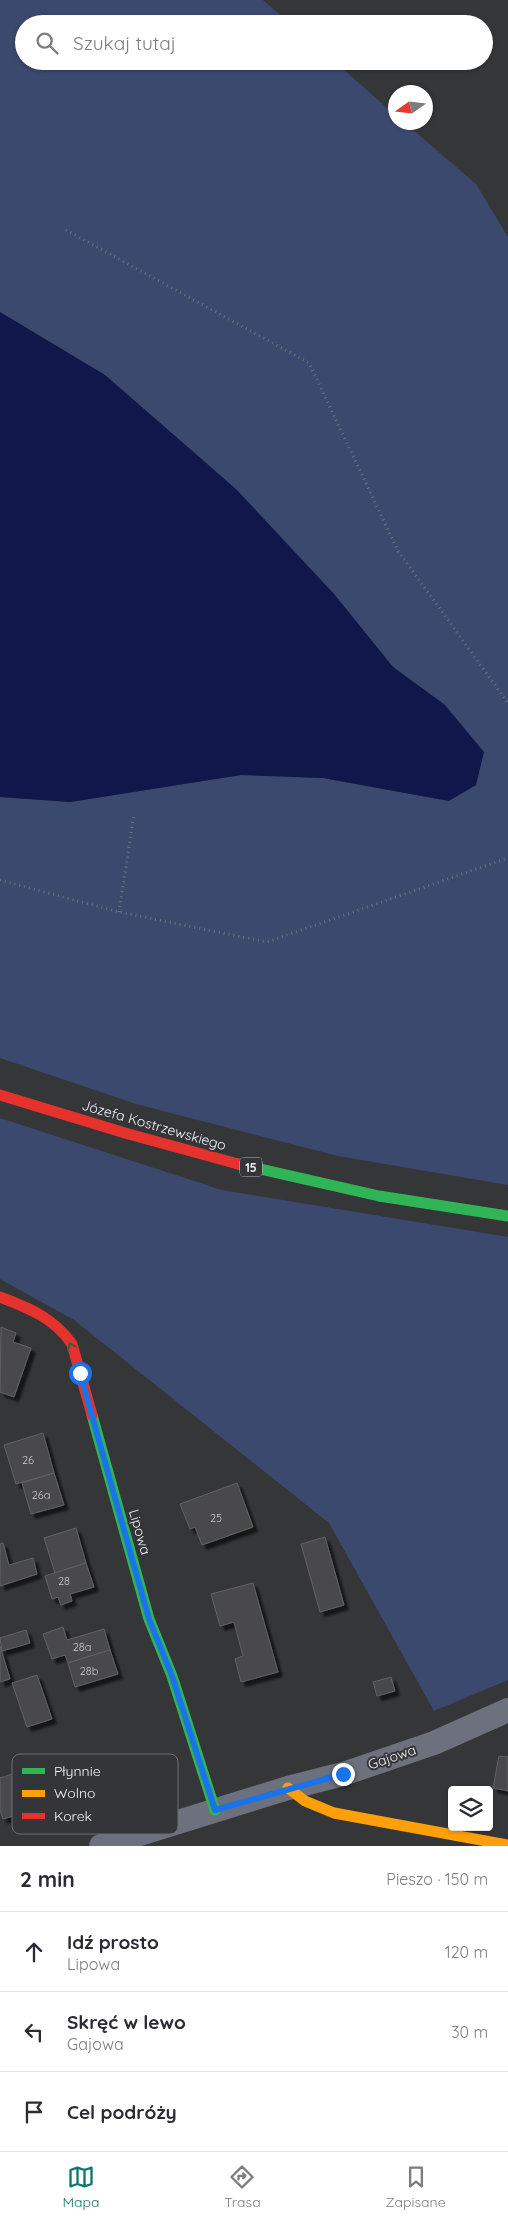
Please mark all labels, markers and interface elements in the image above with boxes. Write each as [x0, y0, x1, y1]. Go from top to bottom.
search box [15, 15, 493, 70]
icon: search [33, 29, 61, 57]
text: Szukaj tutaj [73, 31, 176, 55]
north arrow [388, 85, 433, 130]
street label: Józefa Kostrzewskiego [80, 1096, 228, 1154]
road number: 15 [240, 1158, 262, 1176]
one-way arrow [67, 1342, 78, 1351]
route start [69, 1362, 92, 1385]
house number: 26 [22, 1453, 34, 1467]
house number: 26a [32, 1488, 50, 1502]
street label: Lipowa [125, 1507, 155, 1557]
house number: 25 [210, 1511, 222, 1525]
house number: 28 [58, 1574, 70, 1588]
house number: 28a [73, 1640, 91, 1654]
house number: 28b [80, 1664, 99, 1678]
street label: Gajowa [366, 1740, 418, 1774]
legend [12, 1754, 178, 1834]
text: Płynnie [54, 1762, 101, 1780]
route end [332, 1763, 355, 1786]
text: Wolno [54, 1784, 96, 1802]
map controls [448, 1786, 493, 1831]
button: layers [448, 1786, 493, 1831]
text: Korek [54, 1807, 92, 1825]
text: 2 min [20, 1866, 75, 1892]
text: Pieszo · 150 m [386, 1869, 488, 1889]
text: Idź prosto [67, 1930, 159, 1954]
icon: ahead [20, 1938, 48, 1966]
text: 120 m [445, 1942, 488, 1962]
text: Lipowa [67, 1954, 120, 1974]
text: Skręć w lewo [67, 2010, 186, 2034]
icon: left [20, 2018, 48, 2046]
text: 30 m [451, 2022, 488, 2042]
text: Gajowa [67, 2034, 124, 2054]
icon: arrive [20, 2098, 48, 2126]
text: Cel podróży [67, 2100, 177, 2124]
tab: Mapa [62, 2163, 99, 2211]
tab: Trasa [224, 2163, 261, 2211]
tab: Zapisane [385, 2163, 446, 2211]

